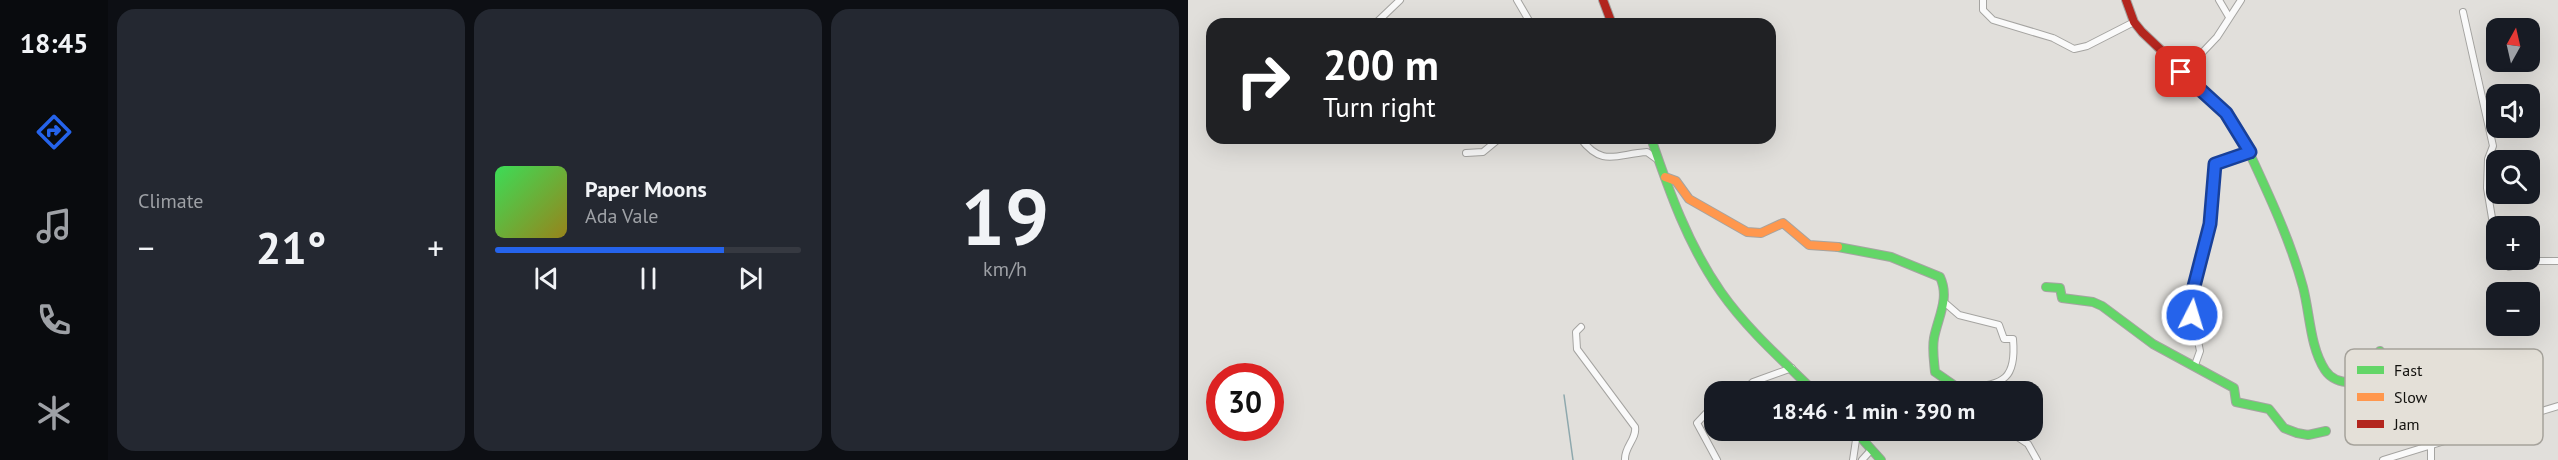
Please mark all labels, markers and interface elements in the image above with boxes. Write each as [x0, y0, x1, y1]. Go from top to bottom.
north arrow [2486, 18, 2540, 72]
map controls [2486, 18, 2540, 336]
text: 18:45 [20, 26, 88, 60]
text: 200 m [1323, 37, 1439, 92]
icon: right [1224, 42, 1302, 120]
pin [2155, 46, 2206, 97]
icon: arrive [2164, 55, 2197, 88]
button: sound [2486, 84, 2540, 138]
text: Turn right [1323, 90, 1436, 124]
icon: directions [33, 111, 75, 153]
button: search [2486, 150, 2540, 204]
text: 19 [961, 166, 1049, 267]
text: Paper Moons [585, 175, 707, 203]
text: Climate [138, 188, 204, 214]
text: Ada Vale [585, 203, 658, 229]
icon: music [33, 205, 75, 247]
button: + [2486, 216, 2540, 270]
text: 21° [256, 218, 326, 276]
text: − [138, 226, 155, 269]
text: + [427, 226, 444, 269]
text: km/h [983, 256, 1027, 282]
icon: previous [530, 262, 563, 295]
icon: pause [632, 262, 665, 295]
icon: next [734, 262, 767, 295]
button: − [2486, 282, 2540, 336]
position arrow [2160, 283, 2224, 347]
icon: phone [33, 299, 75, 341]
legend [2345, 349, 2543, 445]
text: Fast [2394, 360, 2423, 380]
speed limit sign: 30 [1206, 363, 1284, 441]
text: Slow [2394, 387, 2428, 407]
icon: climate [33, 392, 75, 434]
text: 18:46 · 1 min · 390 m [1772, 397, 1975, 425]
text: Jam [2393, 414, 2420, 434]

